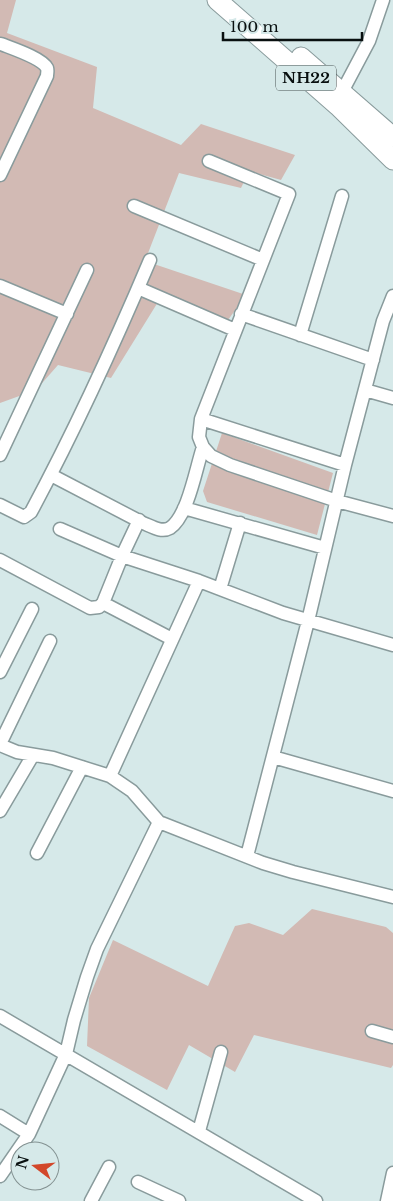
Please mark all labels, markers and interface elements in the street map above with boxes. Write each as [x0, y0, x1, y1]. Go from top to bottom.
scale bar [223, 10, 362, 42]
text: 100 m [230, 17, 279, 36]
road number: NH22 [276, 66, 336, 90]
north arrow [10, 1141, 60, 1191]
text: N [12, 1154, 33, 1171]

